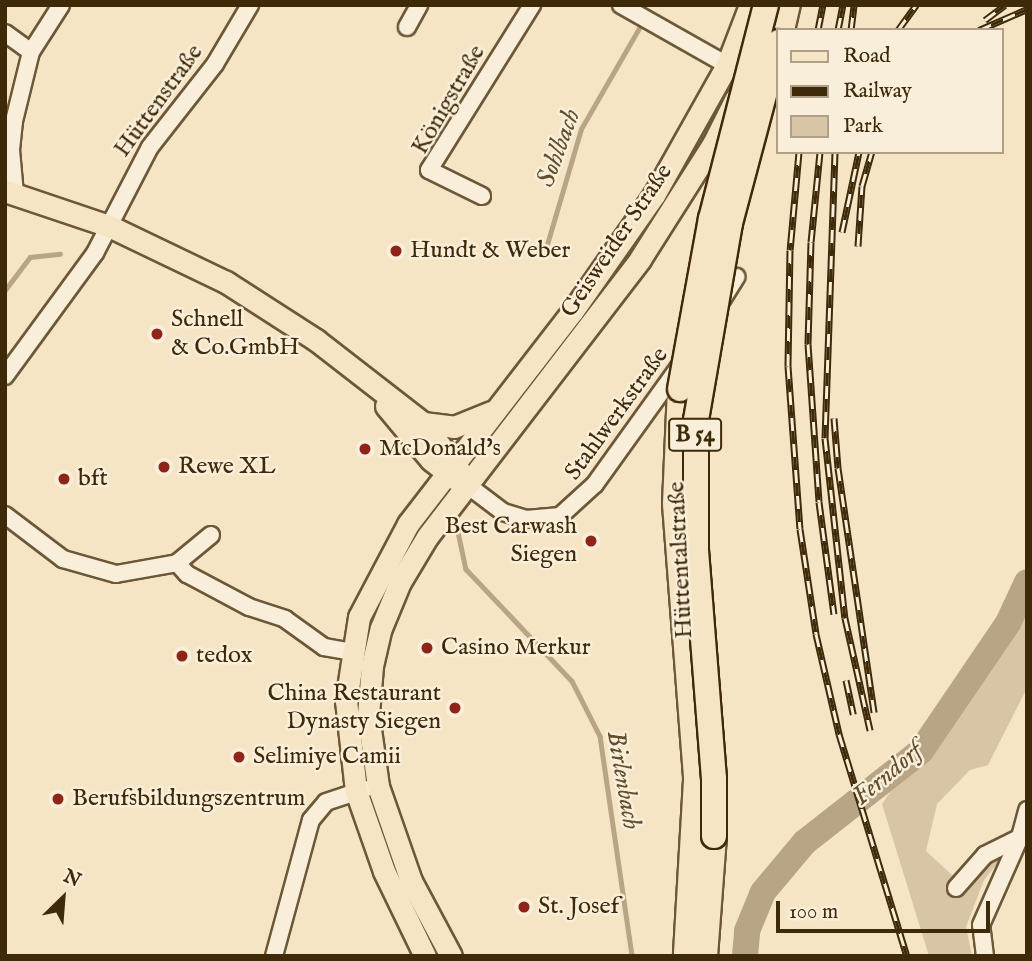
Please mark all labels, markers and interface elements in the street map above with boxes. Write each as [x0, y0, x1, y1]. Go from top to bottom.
legend [776, 28, 1004, 154]
street label: Hüttenstraße [108, 39, 210, 163]
street label: Königstraße [406, 40, 492, 160]
text: Road [843, 43, 890, 70]
text: Railway [843, 78, 912, 105]
water label: Sohlbach [531, 105, 587, 191]
text: Park [843, 113, 883, 140]
street label: Geisweider Straße [555, 159, 679, 323]
place label: Hundt & Weber [410, 237, 570, 265]
marker: Hundt & Weber [388, 243, 404, 259]
place label: Schnell & Co.GmbH [171, 306, 300, 362]
marker: Schnell & Co.GmbH [149, 326, 165, 342]
street label: Stahlwerkstraße [559, 342, 675, 486]
road number: B 54 [667, 416, 723, 454]
place label: McDonald's [379, 435, 501, 463]
marker: McDonald's [357, 441, 373, 457]
place label: Rewe XL [178, 453, 276, 481]
marker: Rewe XL [156, 459, 172, 475]
place label: bft [78, 465, 108, 493]
marker: bft [56, 471, 72, 487]
street label: Hüttentalstraße [663, 481, 699, 639]
place label: Best Carwash Siegen [445, 513, 577, 569]
marker: Best Carwash Siegen [583, 533, 599, 549]
place label: Casino Merkur [441, 634, 591, 662]
marker: Casino Merkur [419, 640, 435, 656]
place label: tedox [196, 642, 252, 670]
marker: tedox [174, 648, 190, 664]
place label: China Restaurant Dynasty Siegen [267, 680, 441, 736]
marker: China Restaurant Dynasty Siegen [447, 700, 463, 716]
water label: Birlenbach [599, 728, 647, 832]
water label: Ferndorf [847, 736, 929, 812]
place label: Selimiye Camii [253, 743, 401, 771]
marker: Selimiye Camii [231, 749, 247, 765]
place label: Berufsbildungszentrum [72, 785, 305, 813]
marker: Berufsbildungszentrum [50, 791, 66, 807]
north arrow [28, 863, 98, 933]
text: N [59, 865, 84, 893]
scale bar [780, 888, 993, 932]
place label: St. Josef [538, 893, 619, 921]
marker: St. Josef [516, 899, 532, 915]
text: 100 m [789, 899, 838, 926]

